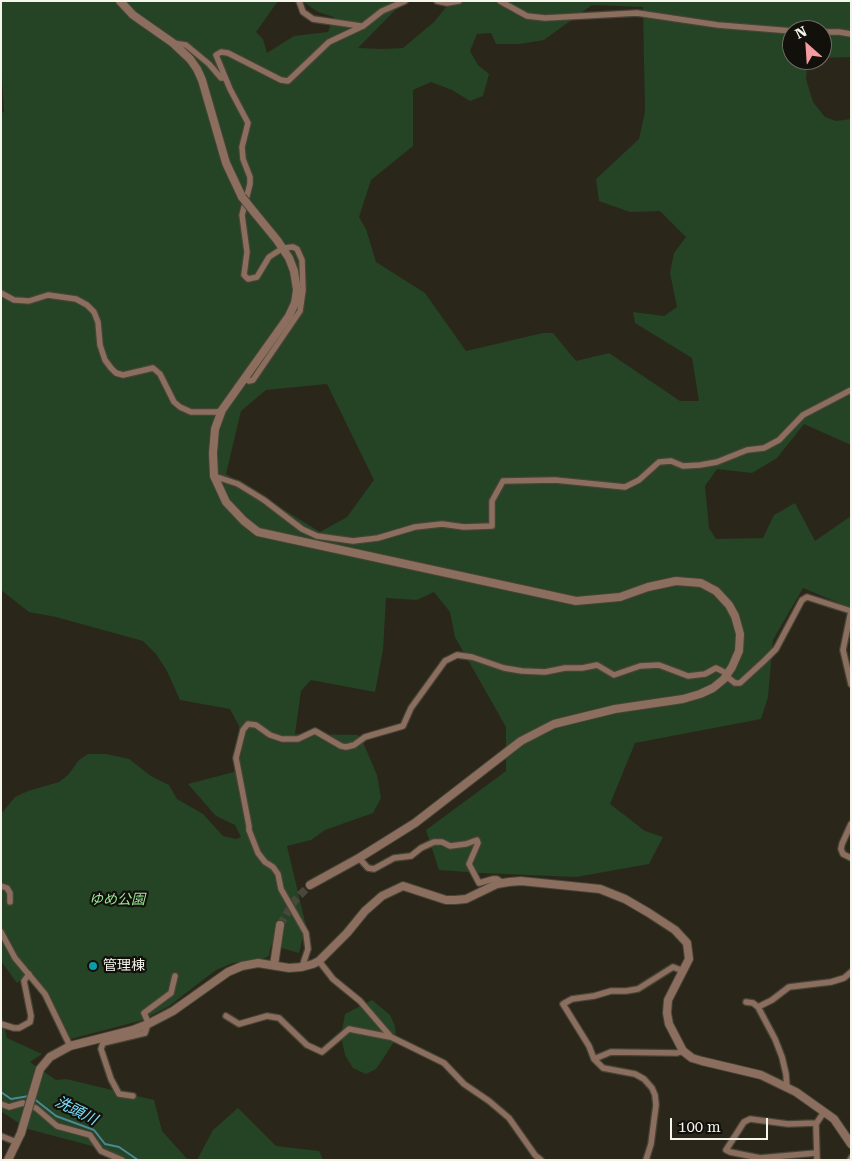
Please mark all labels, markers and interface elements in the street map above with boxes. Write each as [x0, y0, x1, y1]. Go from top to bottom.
north arrow [782, 20, 832, 70]
text: N [793, 23, 809, 42]
park label: ゆめ公園 [89, 892, 145, 908]
place label: 管理棟 [103, 958, 145, 974]
marker: 管理棟 [87, 960, 99, 972]
water label: 洗頭川 [52, 1093, 100, 1129]
scale bar [672, 1108, 770, 1140]
text: 100 m [678, 1118, 721, 1136]

